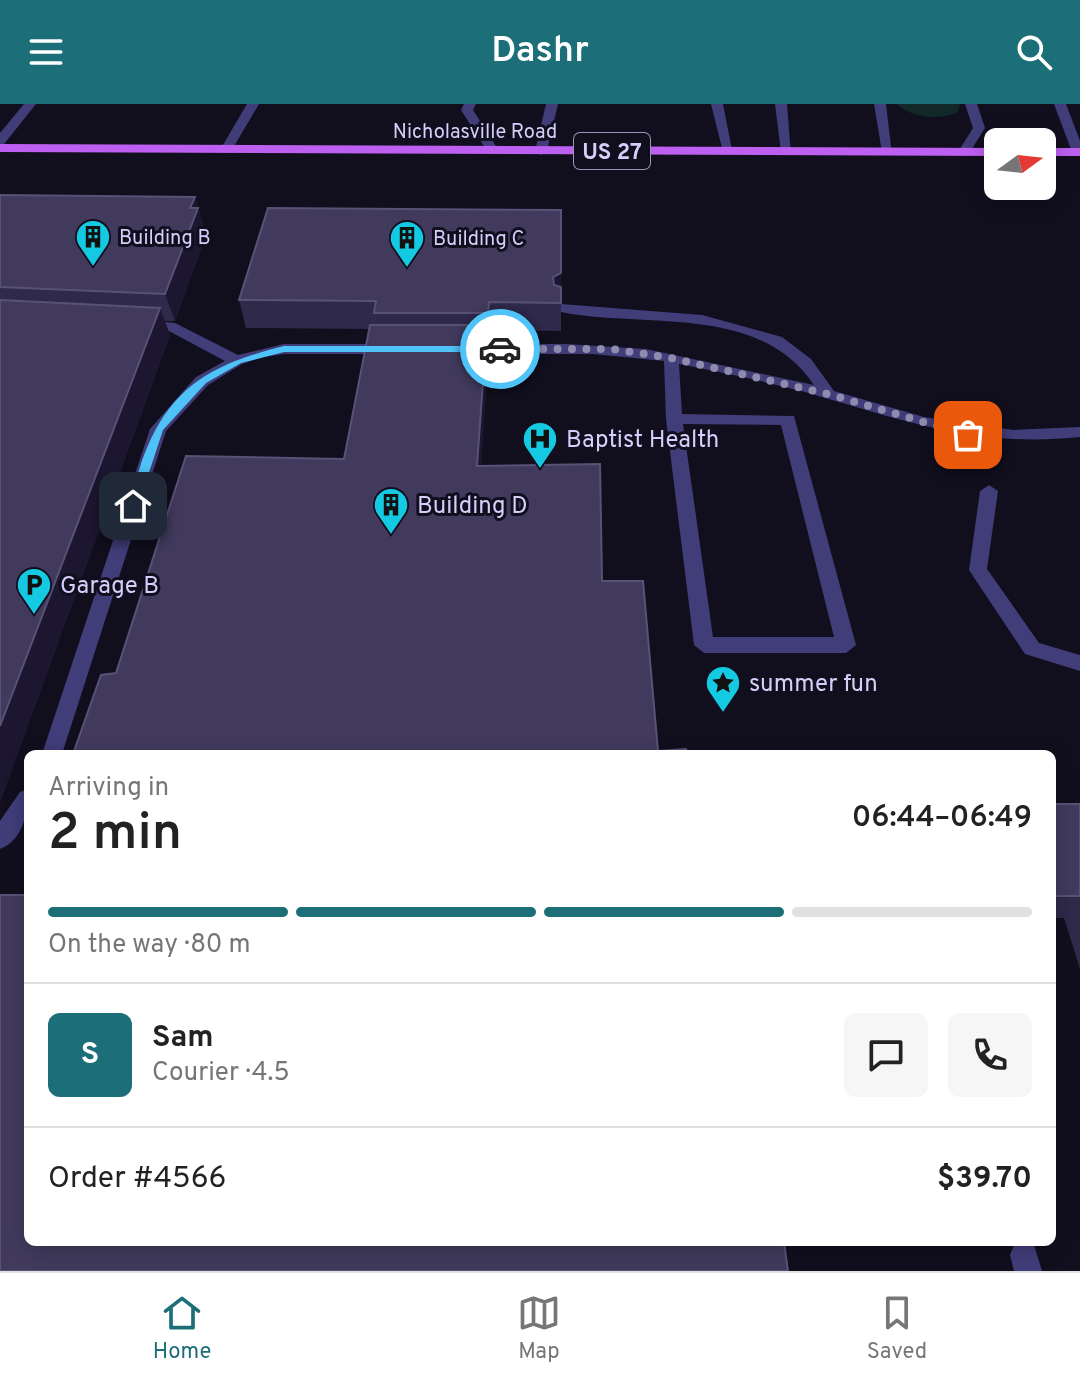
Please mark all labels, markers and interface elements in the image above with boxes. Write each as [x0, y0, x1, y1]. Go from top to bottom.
text: Dashr [491, 29, 589, 75]
icon: menu [24, 30, 68, 74]
icon: search [1012, 30, 1056, 74]
street label: Nicholasville Road [393, 120, 557, 146]
north arrow [984, 128, 1056, 200]
map controls [984, 128, 1056, 200]
road number: US 27 [574, 133, 650, 169]
building icon: Building B [74, 218, 112, 268]
building icon: Building C [388, 219, 426, 269]
place label: Building B [119, 226, 211, 252]
place label: Building C [433, 227, 524, 253]
courier [460, 309, 540, 389]
icon: car [478, 327, 522, 371]
pin [934, 401, 1002, 469]
icon: bag [946, 413, 990, 457]
hospital icon: Baptist Health [521, 420, 559, 470]
place label: Baptist Health [566, 426, 719, 456]
pin [99, 472, 167, 540]
icon: home [111, 484, 155, 528]
building icon: Building D [372, 486, 410, 536]
place label: Building D [417, 492, 528, 522]
parking icon: Garage B [15, 566, 53, 616]
place label: Garage B [60, 572, 159, 602]
place icon: summer fun [704, 664, 742, 714]
place label: summer fun [749, 670, 878, 700]
text: Arriving in [48, 772, 169, 805]
text: 06:44–06:49 [852, 800, 1032, 837]
text: 2 min [48, 802, 182, 868]
text: On the way · 80 m [48, 929, 251, 962]
button: chat [844, 1013, 928, 1097]
button: phone [948, 1013, 1032, 1097]
text: Sam [152, 1020, 214, 1057]
text: S [81, 1037, 99, 1074]
text: Courier · 4.5 [152, 1057, 290, 1090]
text: Order #4566 [48, 1161, 227, 1198]
text: $39.70 [937, 1161, 1032, 1198]
tab: Home [153, 1291, 211, 1366]
tab: Map [517, 1291, 561, 1366]
tab: Saved [867, 1291, 927, 1366]

